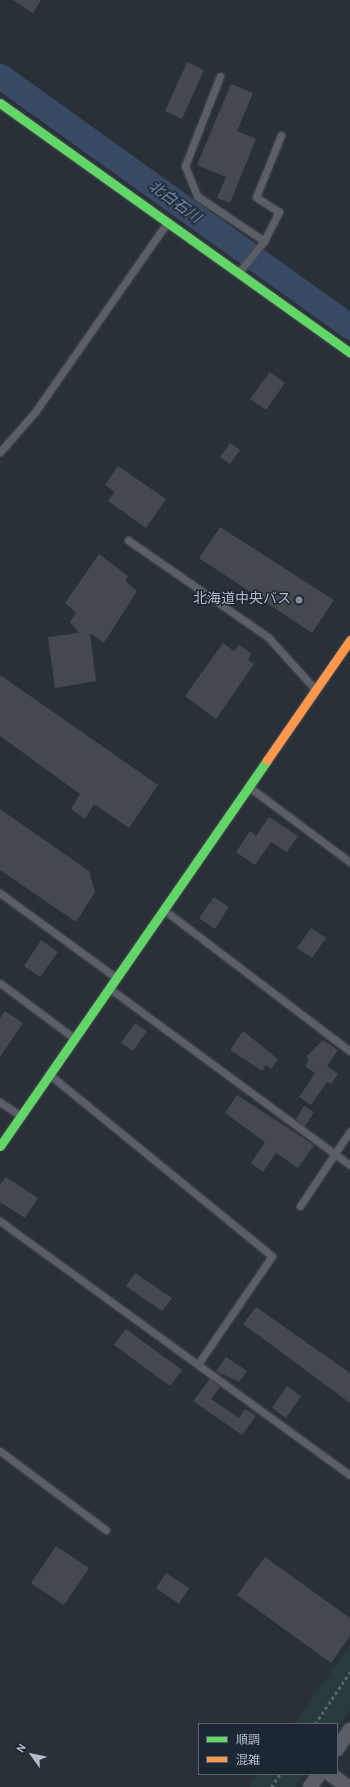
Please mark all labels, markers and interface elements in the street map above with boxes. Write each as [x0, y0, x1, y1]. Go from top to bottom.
water label: 北白石川 [144, 178, 204, 228]
place label: 北海道中央バス [193, 592, 291, 608]
marker: 北海道中央バス [294, 595, 304, 605]
legend [198, 1723, 338, 1775]
text: 順調 [236, 1733, 260, 1749]
north arrow [12, 1735, 52, 1775]
text: N [14, 1741, 30, 1756]
text: 混雑 [236, 1753, 260, 1769]

